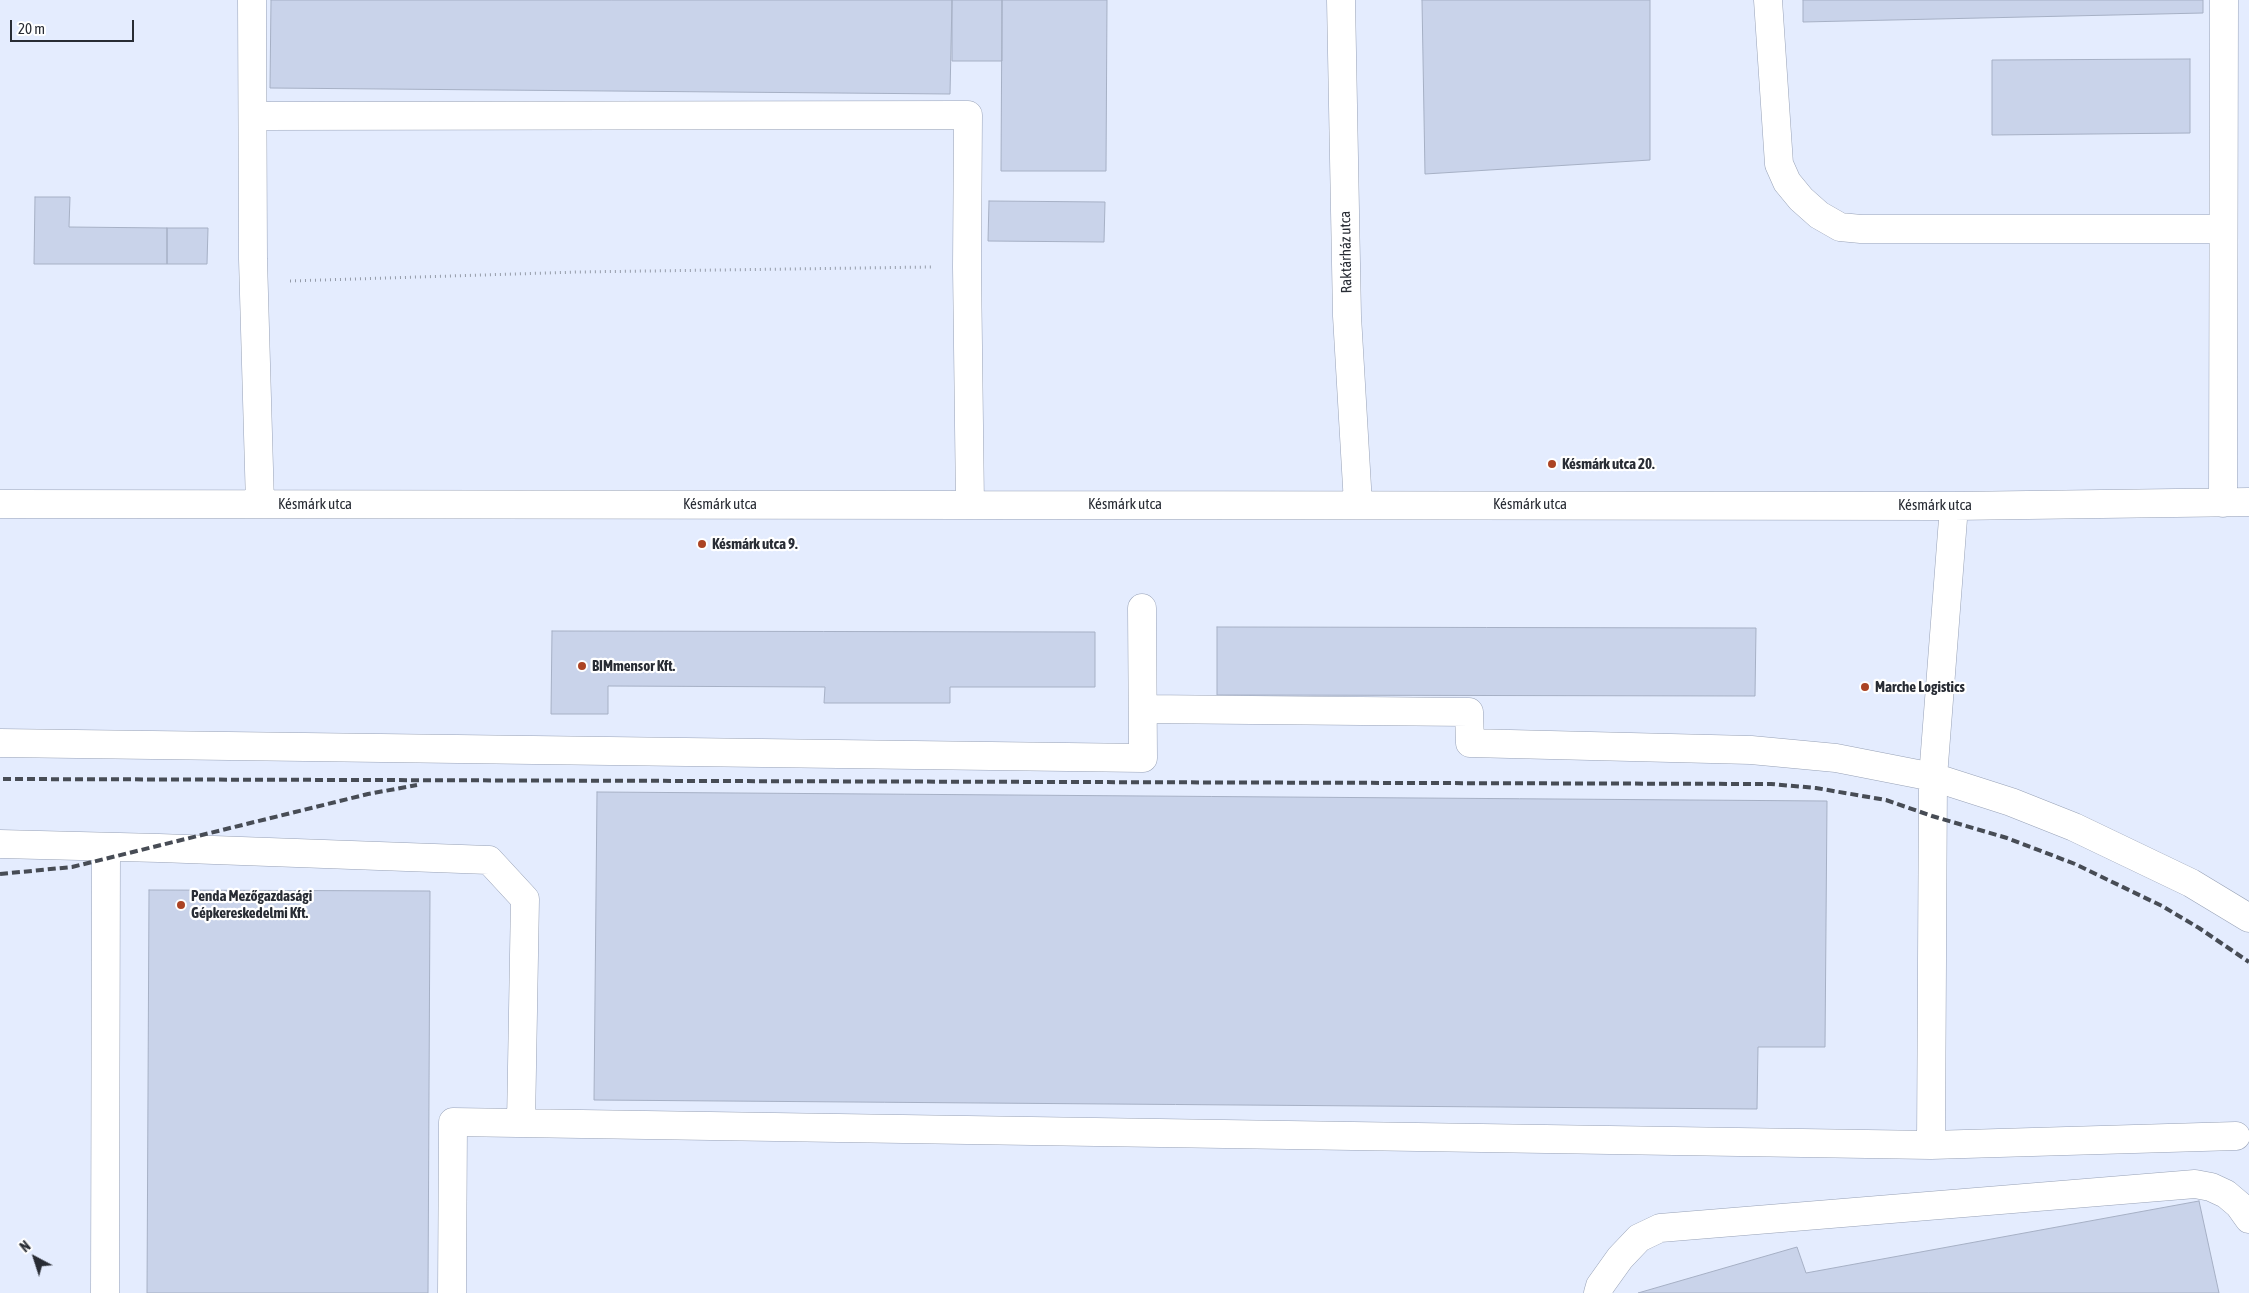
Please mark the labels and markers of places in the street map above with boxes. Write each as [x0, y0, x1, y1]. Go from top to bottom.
place label: Késmárk utca 20. [1562, 455, 1655, 473]
marker: Késmárk utca 20. [1546, 458, 1558, 470]
place label: Késmárk utca 9. [712, 535, 798, 553]
marker: Késmárk utca 9. [696, 538, 708, 550]
place label: BIMmensor Kft. [592, 657, 675, 675]
marker: BIMmensor Kft. [576, 660, 588, 672]
place label: Marche Logistics [1875, 678, 1965, 696]
marker: Marche Logistics [1859, 681, 1871, 693]
place label: Penda Mezőgazdasági Gépkereskedelmi Kft. [191, 887, 312, 922]
marker: Penda Mezőgazdasági Gépkereskedelmi Kft. [175, 899, 187, 911]

